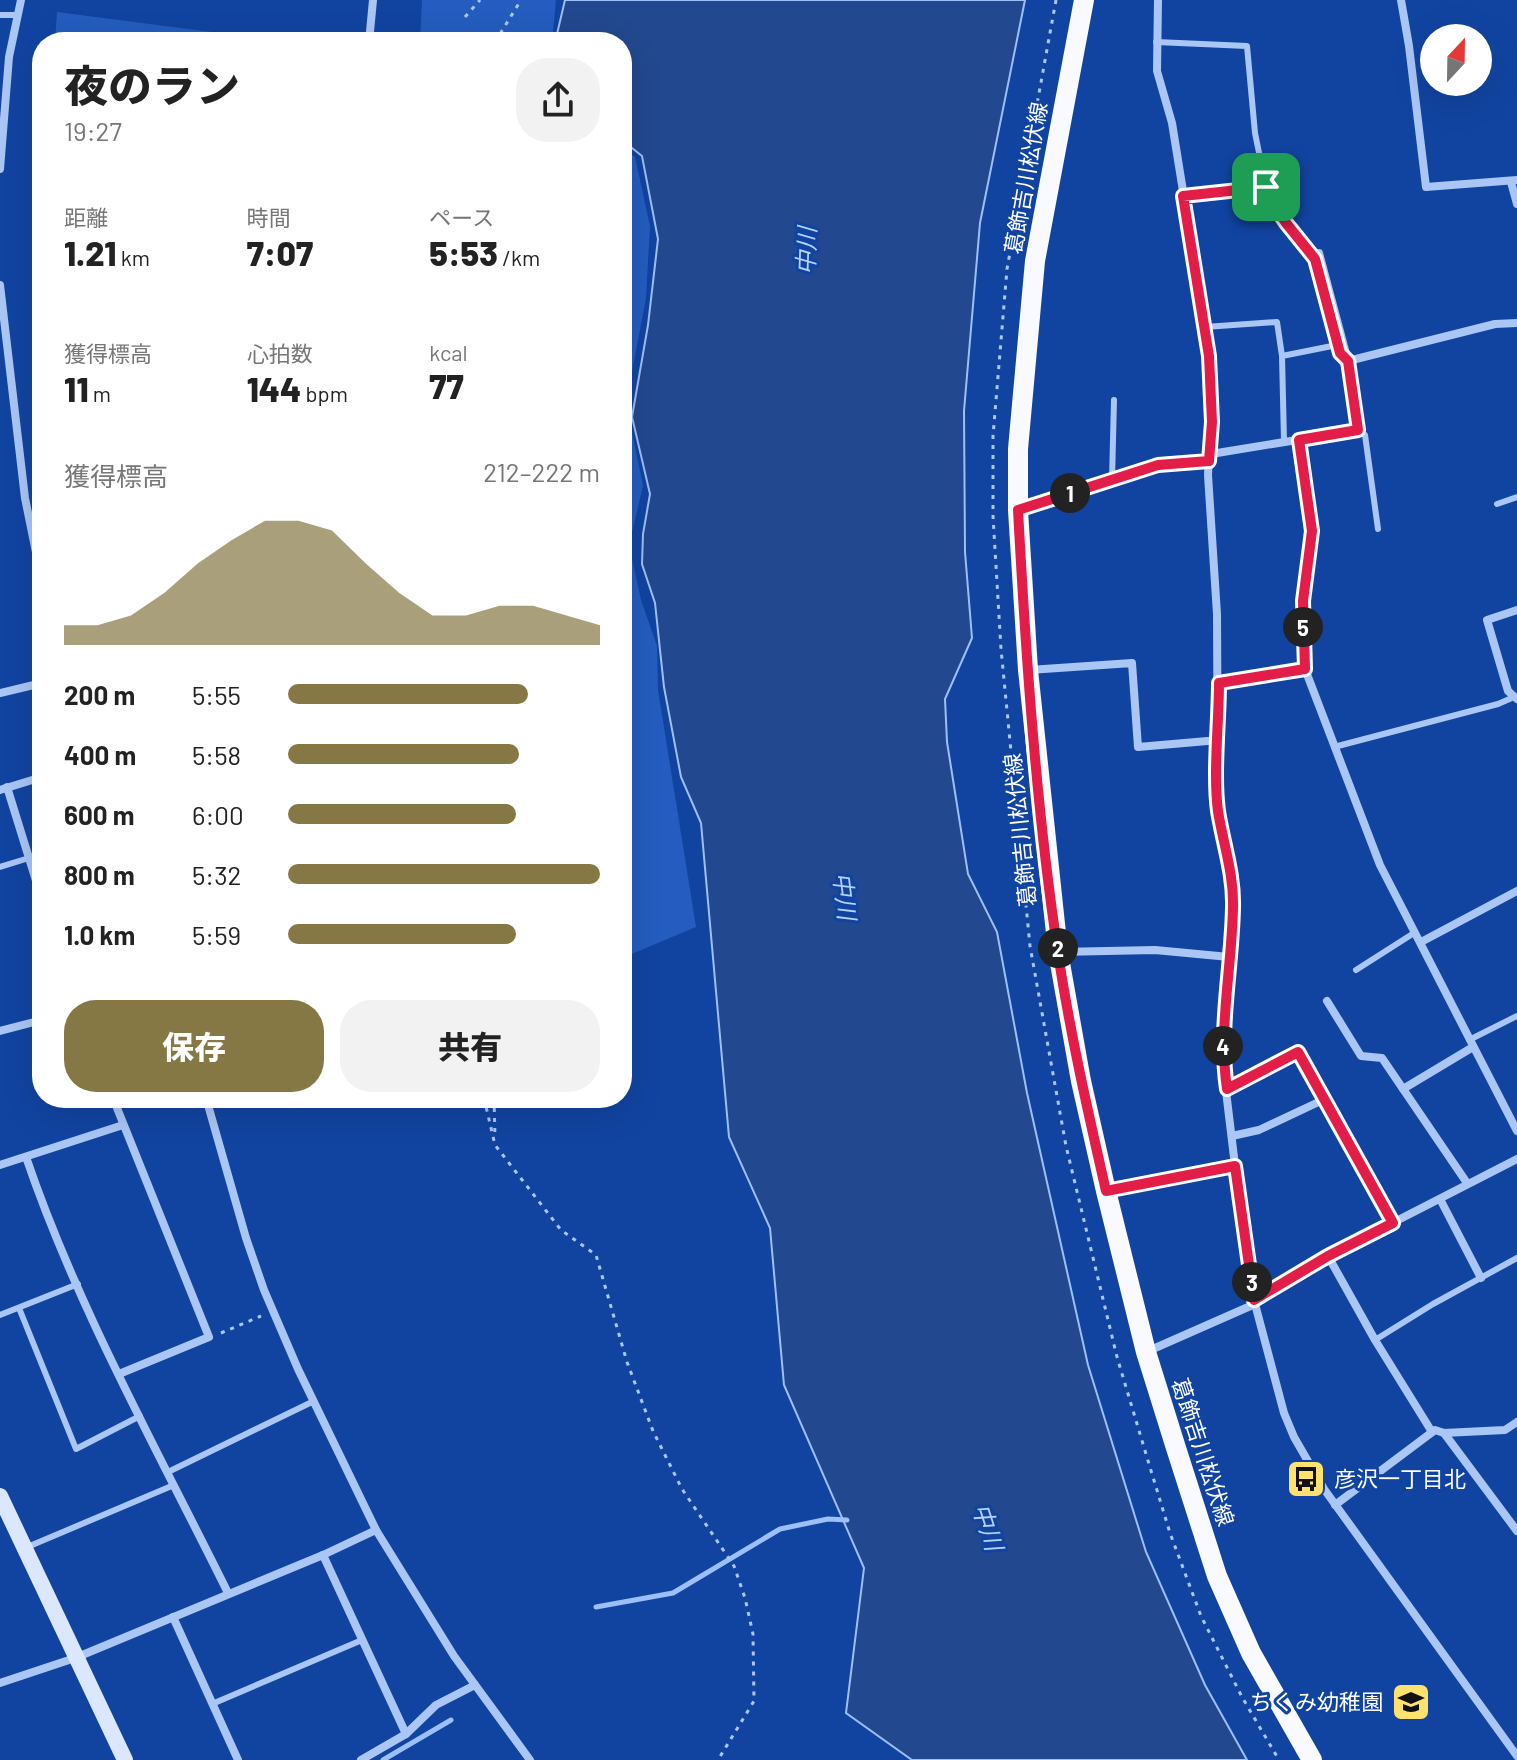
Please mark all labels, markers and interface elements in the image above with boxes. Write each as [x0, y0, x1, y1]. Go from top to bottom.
north arrow [1420, 24, 1492, 96]
map controls [1420, 24, 1492, 96]
text: 夜のラン [64, 58, 240, 111]
button: share [516, 58, 600, 142]
street label: 葛飾吉川松伏線 [999, 100, 1051, 256]
text: 19:27 [64, 115, 122, 146]
pin [1232, 153, 1300, 221]
icon: arrive [1244, 165, 1288, 209]
text: 距離 [64, 204, 108, 230]
text: 時間 [247, 204, 291, 230]
text: ペース [429, 204, 494, 230]
water label: 中川 [790, 223, 821, 275]
text: 1.21 [64, 232, 116, 273]
text: 7:07 [247, 232, 313, 273]
text: 5:53 [429, 232, 498, 273]
text: km [116, 244, 150, 270]
text: /km [498, 244, 540, 270]
text: kcal [429, 339, 468, 365]
text: 獲得標高 [64, 340, 152, 366]
text: 心拍数 [247, 340, 313, 366]
text: 77 [429, 365, 464, 406]
text: 11 [64, 368, 88, 409]
text: 144 [247, 368, 301, 409]
text: m [88, 380, 111, 406]
text: bpm [301, 380, 348, 406]
text: 212–222 m [483, 456, 600, 487]
text: 獲得標高 [64, 460, 168, 491]
pin: 1 [1050, 473, 1090, 513]
text: 1 [1066, 480, 1074, 506]
pin: 5 [1283, 607, 1323, 647]
text: 5 [1297, 614, 1309, 640]
text: 200 m [64, 679, 135, 710]
text: 5:55 [192, 679, 241, 710]
text: 400 m [64, 739, 136, 770]
text: 5:58 [192, 739, 241, 770]
street label: 葛飾吉川松伏線 [998, 752, 1040, 908]
text: 600 m [64, 799, 135, 830]
text: 6:00 [192, 799, 244, 830]
text: 800 m [64, 859, 135, 890]
text: 5:32 [192, 859, 242, 890]
water label: 中川 [828, 870, 863, 924]
text: 1.0 km [64, 919, 135, 950]
text: 5:59 [192, 919, 241, 950]
pin: 2 [1038, 928, 1078, 968]
text: 2 [1052, 935, 1064, 961]
button: 保存 [64, 1000, 324, 1092]
button: 共有 [340, 1000, 600, 1092]
pin: 4 [1203, 1026, 1243, 1066]
text: 4 [1216, 1033, 1230, 1059]
pin: 3 [1232, 1262, 1272, 1302]
text: 3 [1246, 1269, 1258, 1295]
street label: 葛飾吉川松伏線 [1168, 1374, 1240, 1529]
bus stop icon: 彦沢一丁目北 [1285, 1458, 1327, 1500]
place label: 彦沢一丁目北 [1334, 1465, 1466, 1491]
water label: 中川 [967, 1499, 1011, 1557]
school or university icon: ちくみ幼稚園 [1390, 1681, 1432, 1723]
place label: ちくみ幼稚園 [1250, 1688, 1383, 1714]

